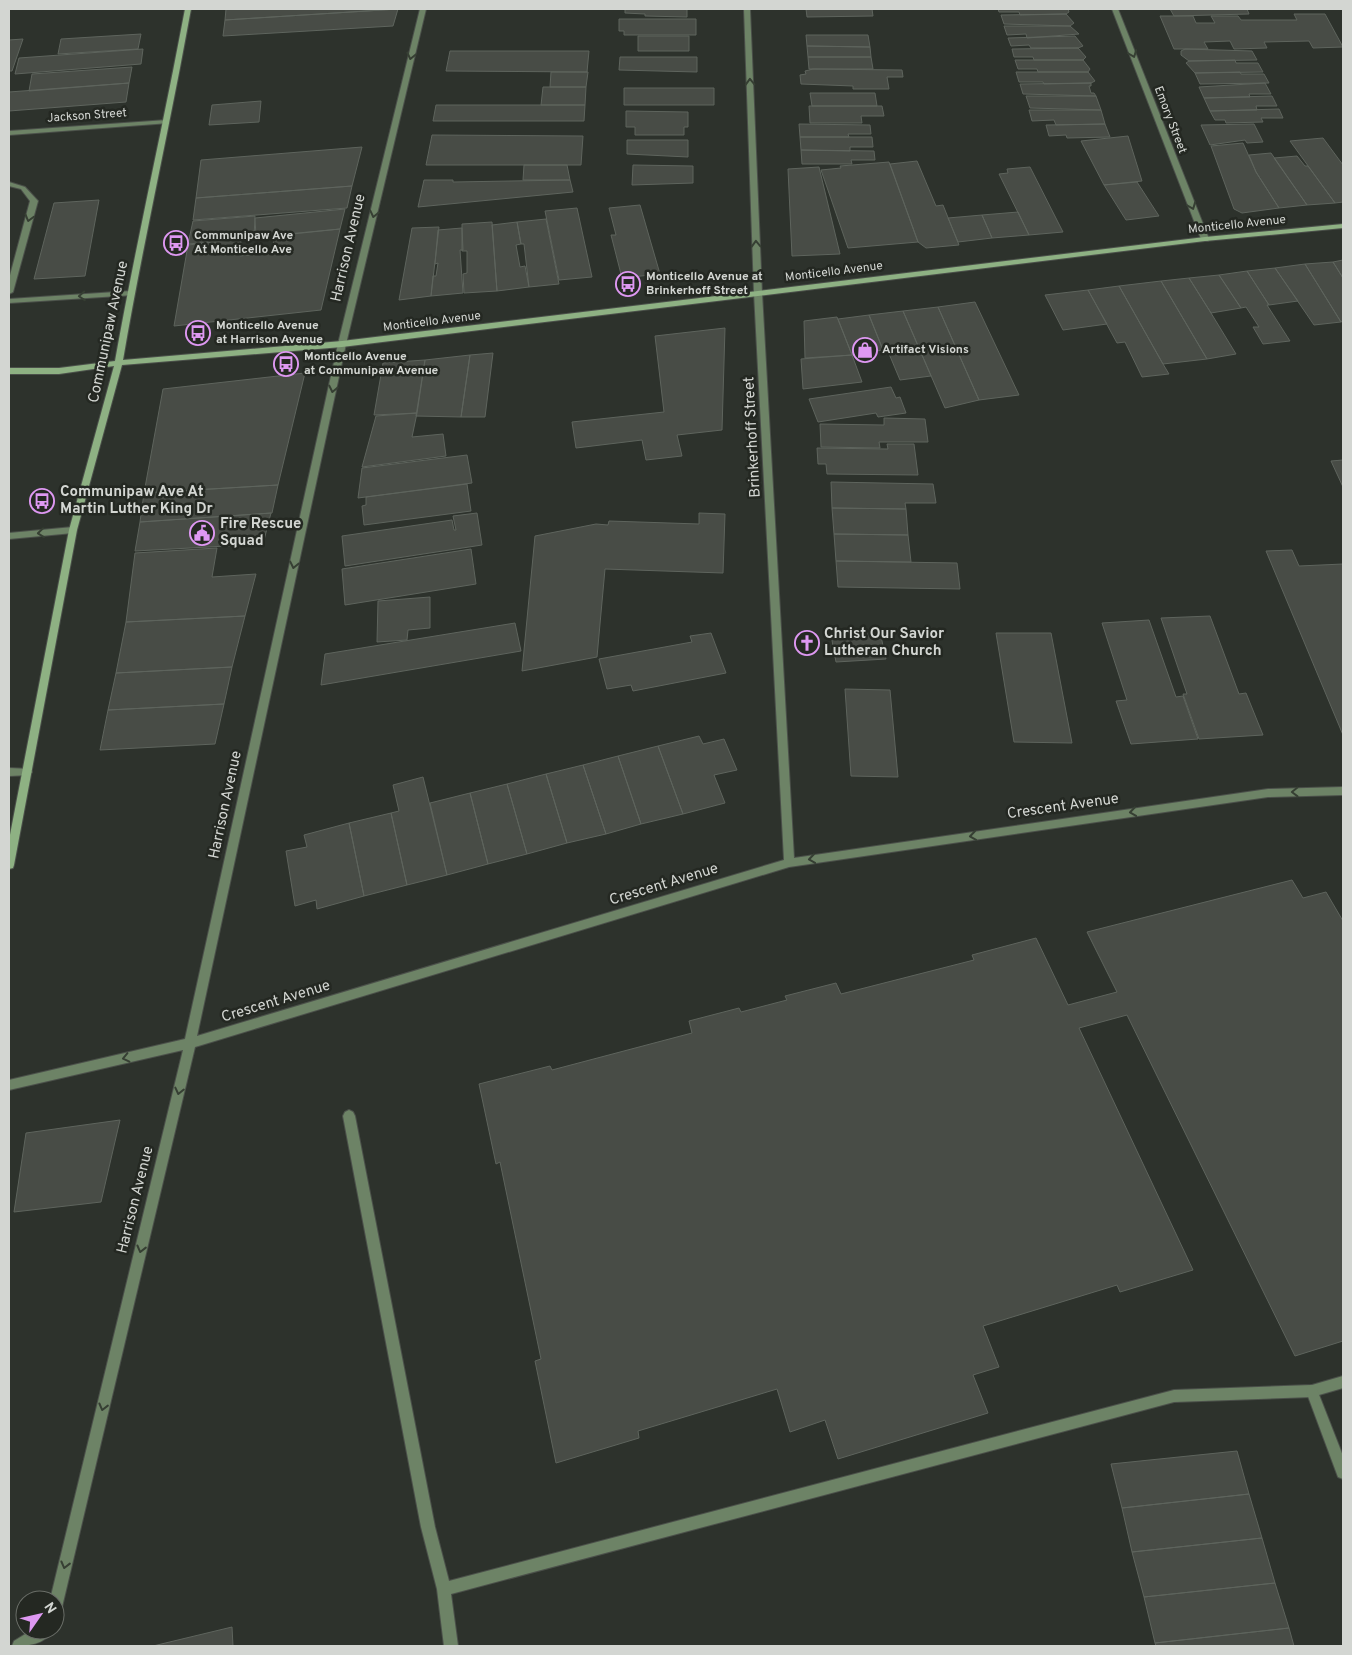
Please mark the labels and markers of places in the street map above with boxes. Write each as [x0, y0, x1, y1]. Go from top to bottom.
place label: Communipaw Ave At Monticello Ave [194, 228, 294, 258]
bus stop icon: Communipaw Ave At Monticello Ave [163, 230, 189, 256]
place label: Monticello Avenue at Brinkerhoff Street [646, 269, 763, 299]
bus stop icon: Monticello Avenue at Brinkerhoff Street [615, 271, 641, 297]
place label: Monticello Avenue at Harrison Avenue [216, 318, 323, 348]
bus stop icon: Monticello Avenue at Harrison Avenue [185, 320, 211, 346]
shop icon: Artifact Visions [852, 337, 878, 363]
place label: Artifact Visions [882, 342, 969, 358]
place label: Monticello Avenue at Communipaw Avenue [304, 349, 439, 379]
bus stop icon: Monticello Avenue at Communipaw Avenue [273, 351, 299, 377]
place label: Communipaw Ave At Martin Luther King Dr [60, 483, 214, 519]
bus stop icon: Communipaw Ave At Martin Luther King Dr [29, 488, 55, 514]
place label: Fire Rescue Squad [220, 515, 301, 551]
public building icon: Fire Rescue Squad [189, 520, 215, 546]
place label: Christ Our Savior Lutheran Church [824, 625, 945, 661]
church icon: Christ Our Savior Lutheran Church [794, 630, 820, 656]

